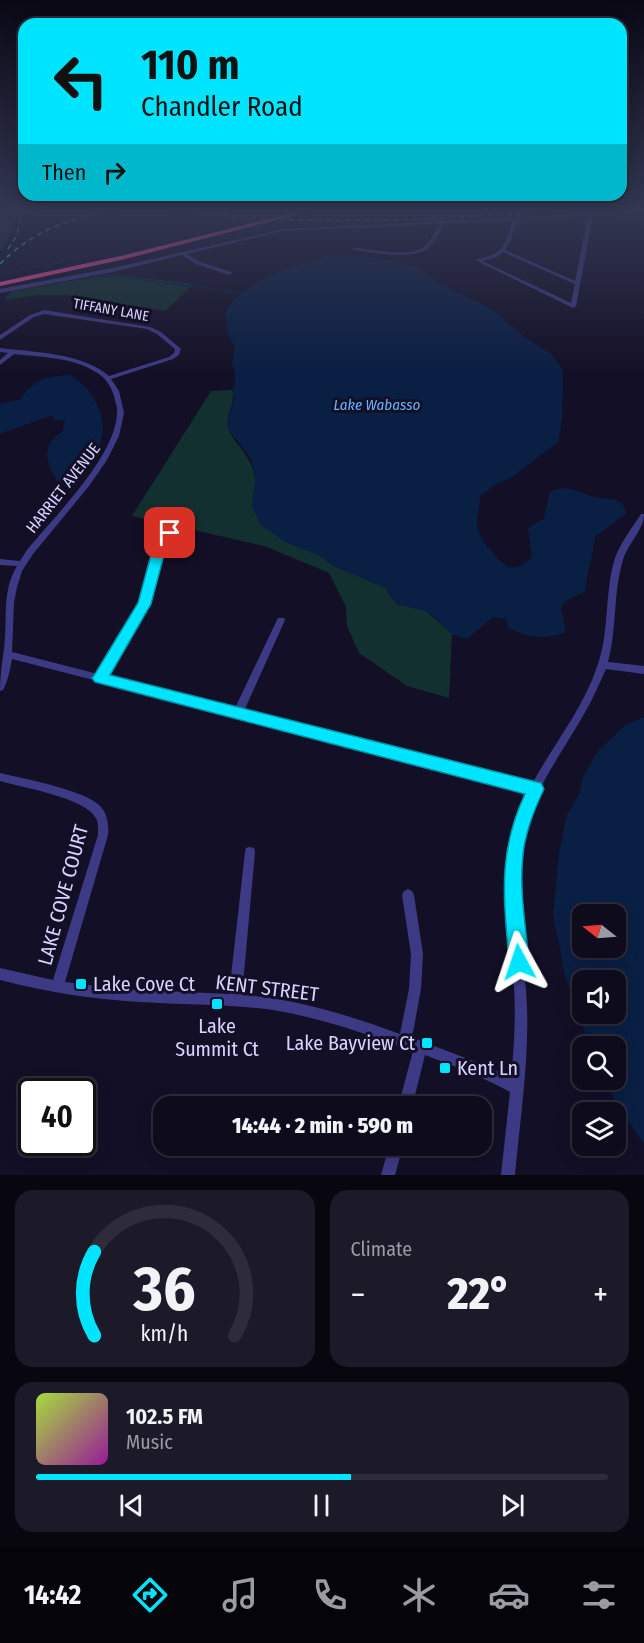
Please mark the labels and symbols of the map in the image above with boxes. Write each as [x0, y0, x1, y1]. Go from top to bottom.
street label: TIFFANY LANE [72, 295, 151, 325]
water label: Lake Wabasso [334, 396, 421, 414]
street label: HARRIET AVENUE [22, 439, 104, 537]
pin [144, 507, 195, 558]
street label: LAKE COVE COURT [33, 821, 93, 968]
north arrow [572, 904, 626, 958]
position arrow [487, 930, 551, 994]
street label: KENT STREET [214, 970, 321, 1006]
place label: Lake Cove Ct [93, 972, 195, 996]
marker: Lake Cove Ct [74, 977, 88, 991]
marker: Lake Summit Ct [210, 997, 224, 1011]
place label: Lake Summit Ct [175, 1014, 259, 1061]
place label: Lake Bayview Ct [286, 1031, 415, 1055]
marker: Lake Bayview Ct [420, 1036, 434, 1050]
place label: Kent Ln [457, 1056, 518, 1080]
marker: Kent Ln [438, 1061, 452, 1075]
speed limit sign: 40 [18, 1078, 96, 1156]

